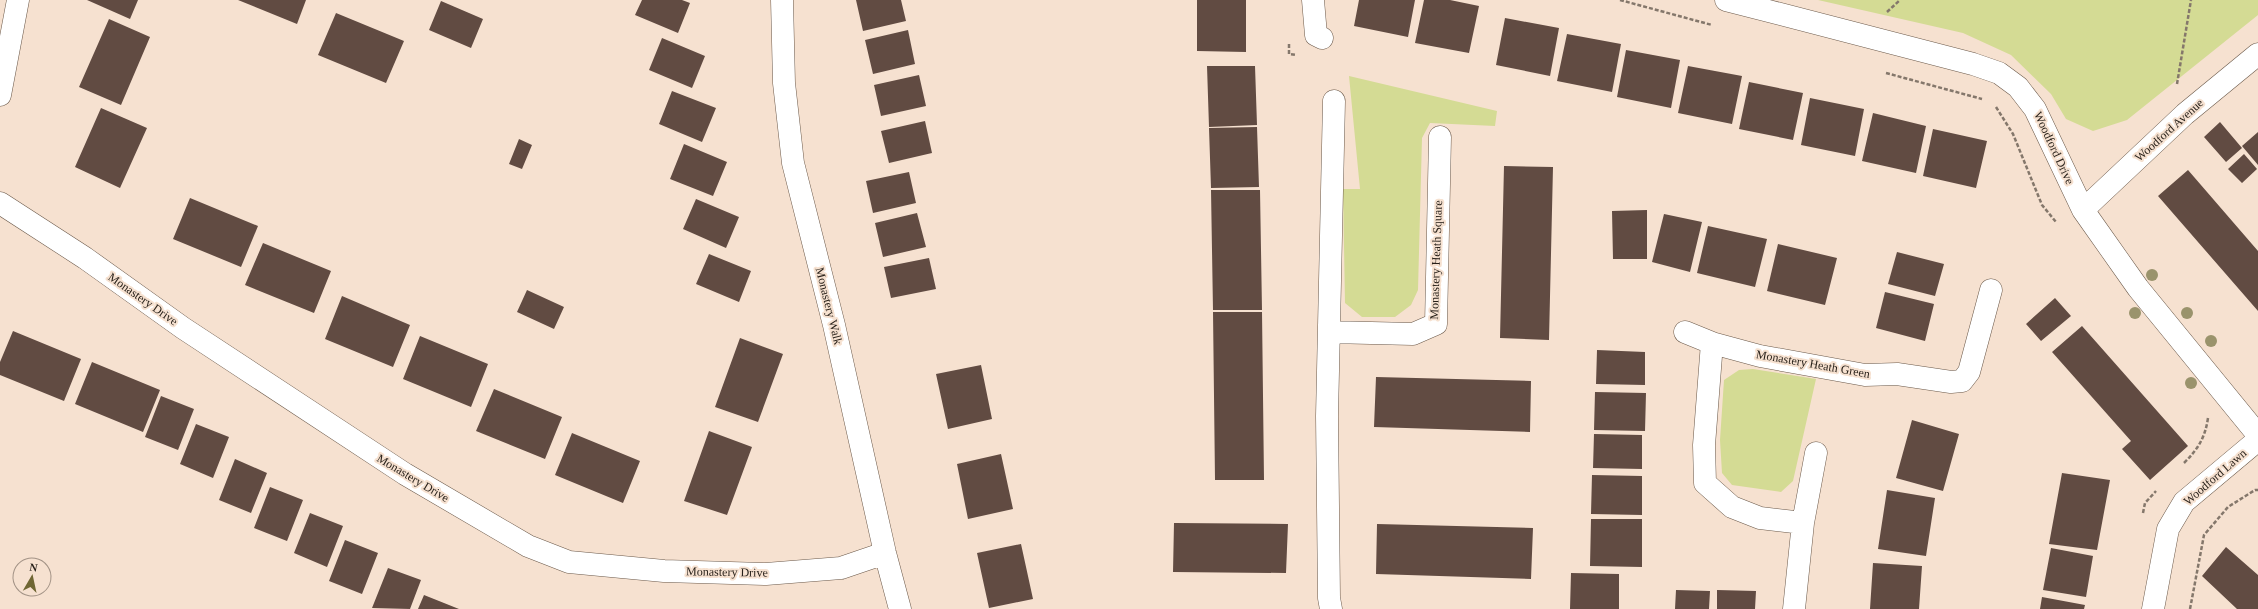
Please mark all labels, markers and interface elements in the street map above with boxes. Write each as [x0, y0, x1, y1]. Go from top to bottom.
street label: Woodford Avenue [2132, 96, 2206, 164]
street label: Woodford Drive [2031, 109, 2077, 187]
street label: Monastery Heath Square [1427, 200, 1445, 320]
street label: Monastery Walk [813, 266, 845, 346]
street label: Monastery Drive [106, 270, 180, 328]
street label: Monastery Heath Green [1755, 347, 1871, 381]
street label: Woodford Lawn [2181, 446, 2249, 508]
street label: Monastery Drive [374, 451, 452, 505]
north arrow [12, 557, 52, 597]
text: N [29, 561, 38, 574]
street label: Monastery Drive [686, 564, 768, 580]

